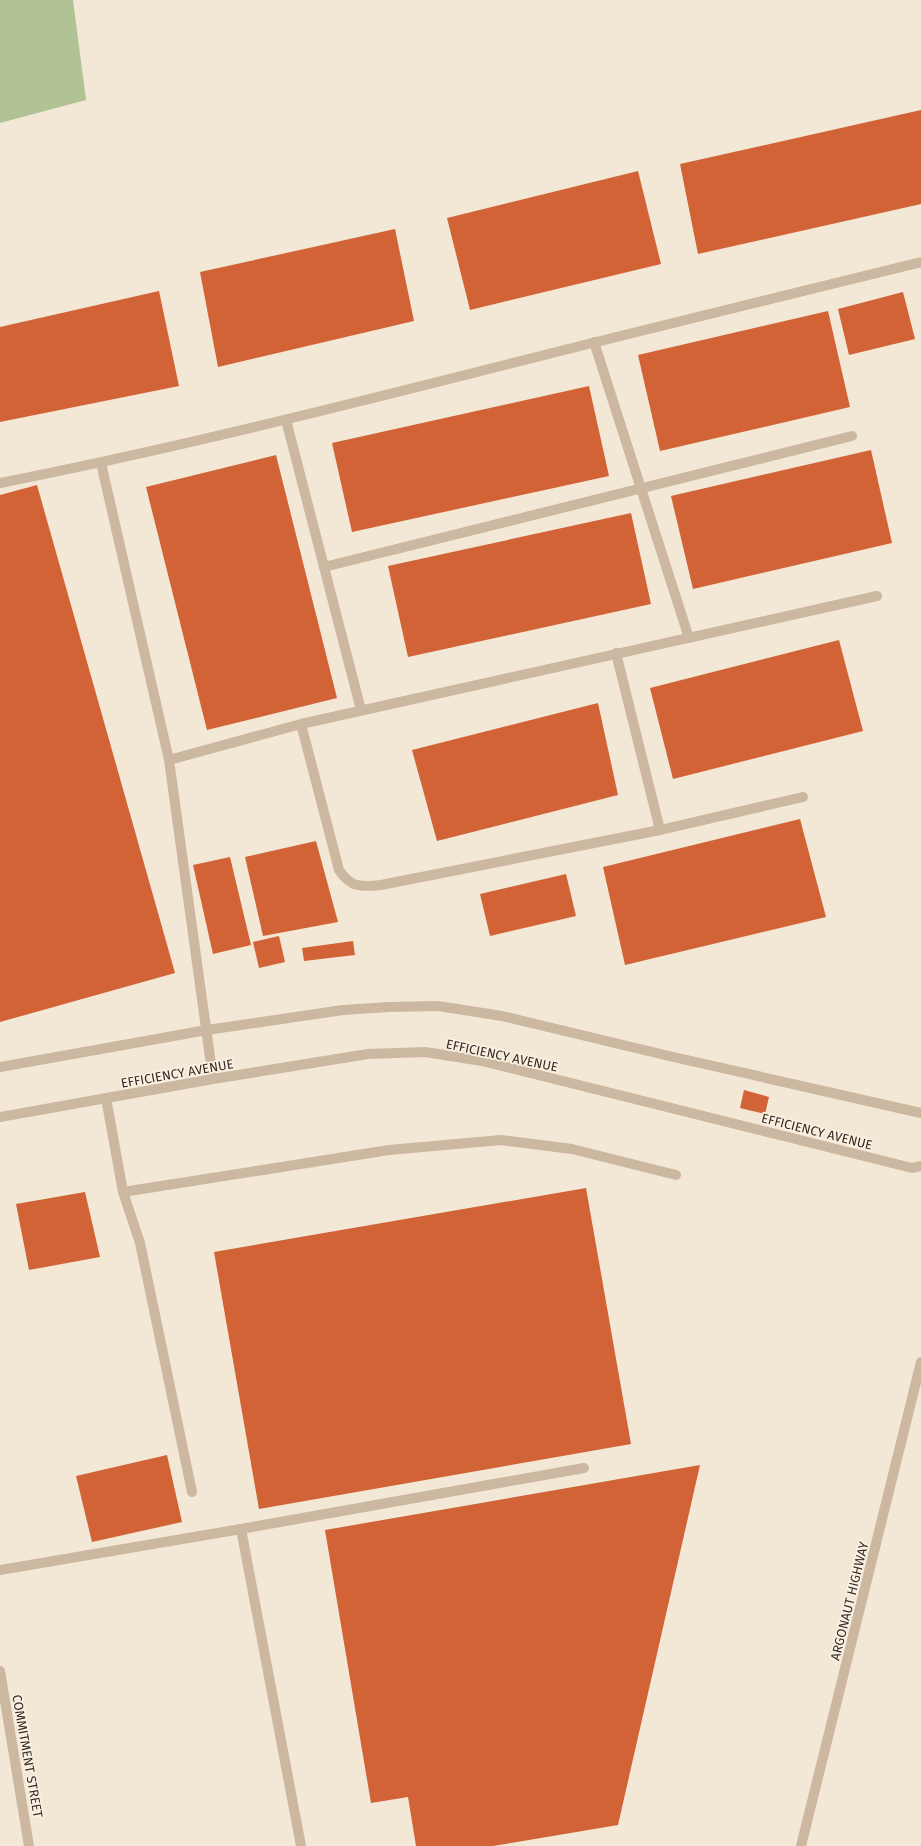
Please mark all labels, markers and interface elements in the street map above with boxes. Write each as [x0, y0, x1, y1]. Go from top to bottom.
street label: EFFICIENCY AVENUE [445, 1036, 559, 1075]
street label: EFFICIENCY AVENUE [120, 1056, 235, 1091]
street label: EFFICIENCY AVENUE [760, 1110, 874, 1153]
street label: ARGONAUT HIGHWAY [827, 1539, 872, 1662]
street label: COMMITMENT STREET [9, 1693, 46, 1819]

